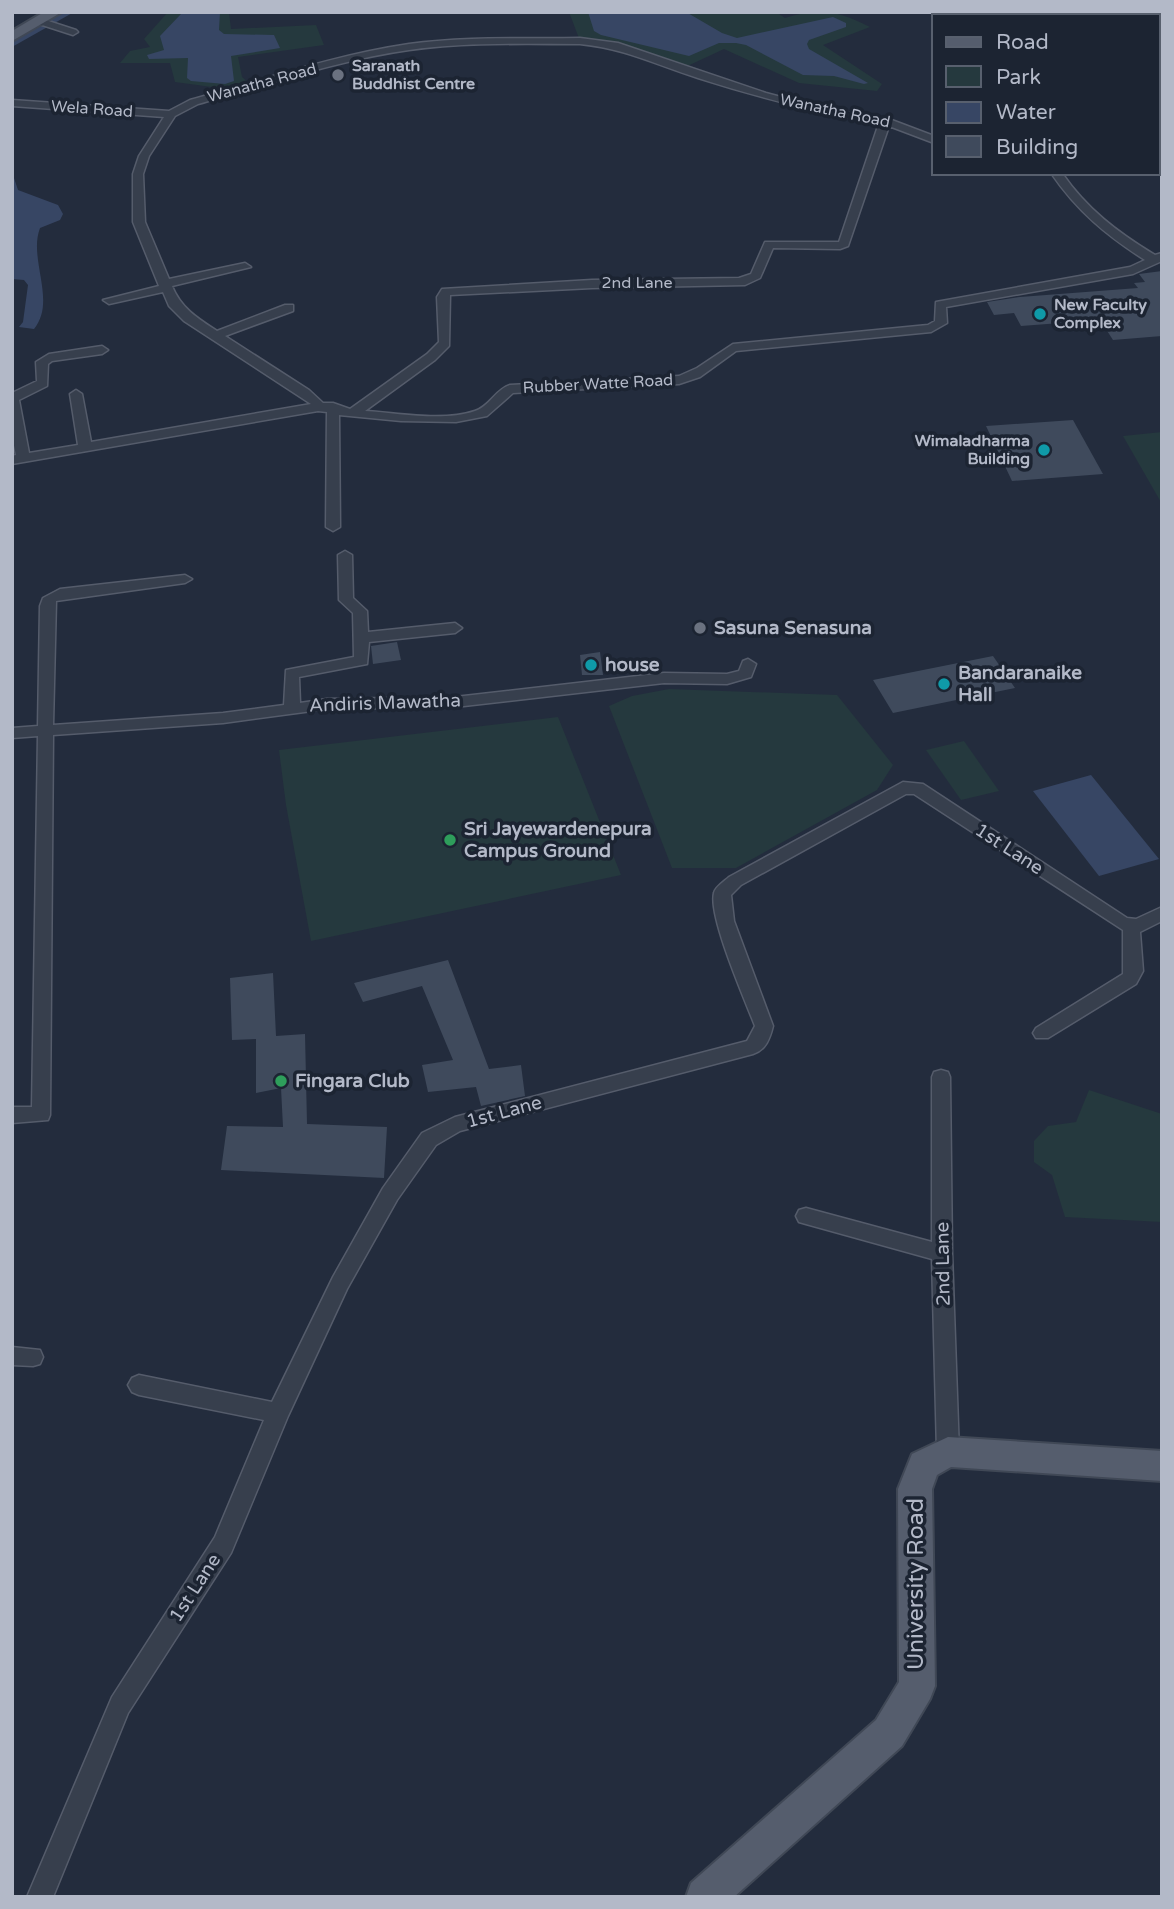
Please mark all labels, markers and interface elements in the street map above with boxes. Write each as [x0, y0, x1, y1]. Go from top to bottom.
legend [932, 14, 1160, 175]
text: Road [996, 30, 1049, 55]
place label: Saranath Buddhist Centre [352, 56, 475, 94]
street label: Wanatha Road [205, 59, 319, 107]
text: Park [996, 65, 1041, 90]
marker: Saranath Buddhist Centre [330, 67, 346, 83]
street label: Wanatha Road [778, 90, 892, 132]
street label: Wela Road [50, 96, 134, 122]
text: Water [996, 100, 1056, 125]
text: Building [996, 135, 1078, 160]
street label: 2nd Lane [601, 273, 673, 293]
place label: New Faculty Complex [1054, 295, 1147, 333]
marker: New Faculty Complex [1032, 306, 1048, 322]
street label: Rubber Watte Road [522, 370, 674, 398]
place label: Wimaladharma Building [915, 431, 1030, 469]
marker: Wimaladharma Building [1036, 442, 1052, 458]
place label: Sasuna Senasuna [714, 617, 872, 639]
marker: Sasuna Senasuna [692, 620, 708, 636]
place label: house [605, 654, 660, 676]
marker: house [583, 657, 599, 673]
place label: Bandaranaike Hall [958, 662, 1082, 706]
marker: Bandaranaike Hall [936, 676, 952, 692]
street label: Andiris Mawatha [309, 689, 461, 717]
place label: Sri Jayewardenepura Campus Ground [464, 818, 652, 863]
street label: 1st Lane [971, 819, 1047, 879]
marker: Sri Jayewardenepura Campus Ground [442, 832, 458, 848]
place label: Fingara Club [295, 1070, 410, 1093]
marker: Fingara Club [273, 1073, 289, 1089]
street label: 1st Lane [464, 1091, 544, 1133]
street label: 2nd Lane [931, 1222, 955, 1306]
street label: University Road [902, 1498, 930, 1670]
street label: 1st Lane [165, 1550, 225, 1626]

